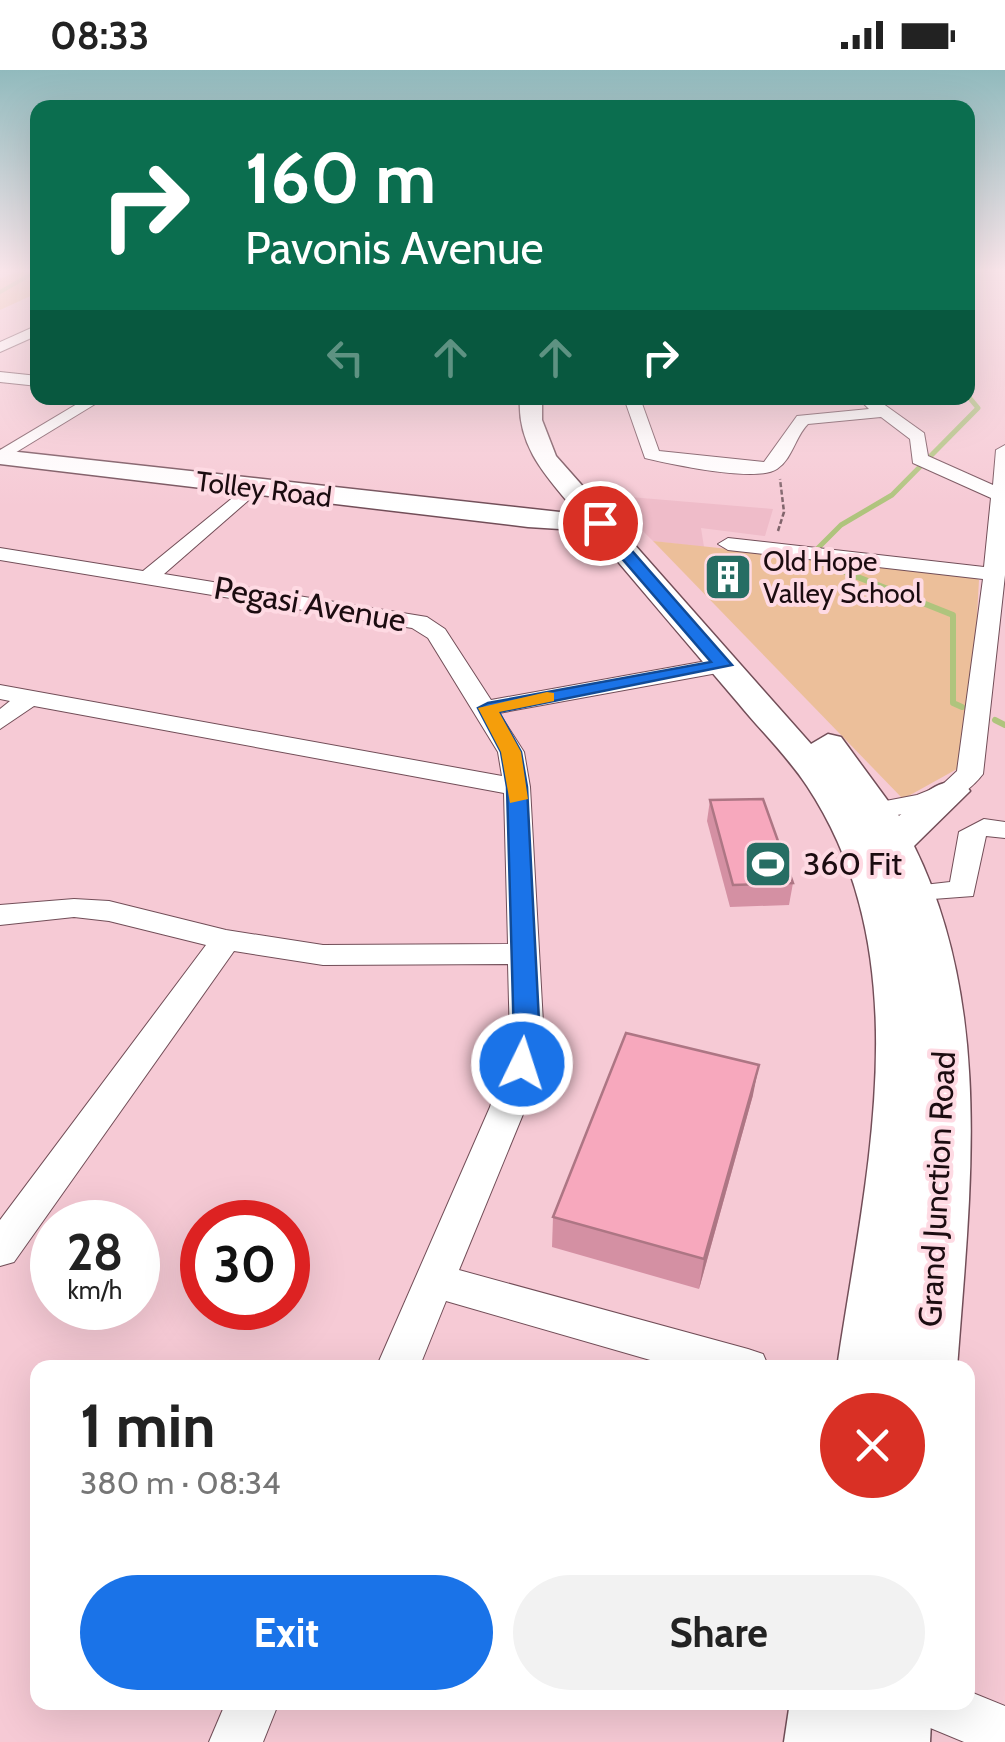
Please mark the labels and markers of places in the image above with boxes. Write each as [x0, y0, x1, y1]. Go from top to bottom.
pin [558, 481, 643, 566]
place label: Old Hope Valley School [763, 544, 922, 610]
building icon: Old Hope Valley School [702, 551, 754, 603]
sports icon: 360 Fit [742, 838, 794, 890]
place label: 360 Fit [803, 844, 902, 883]

